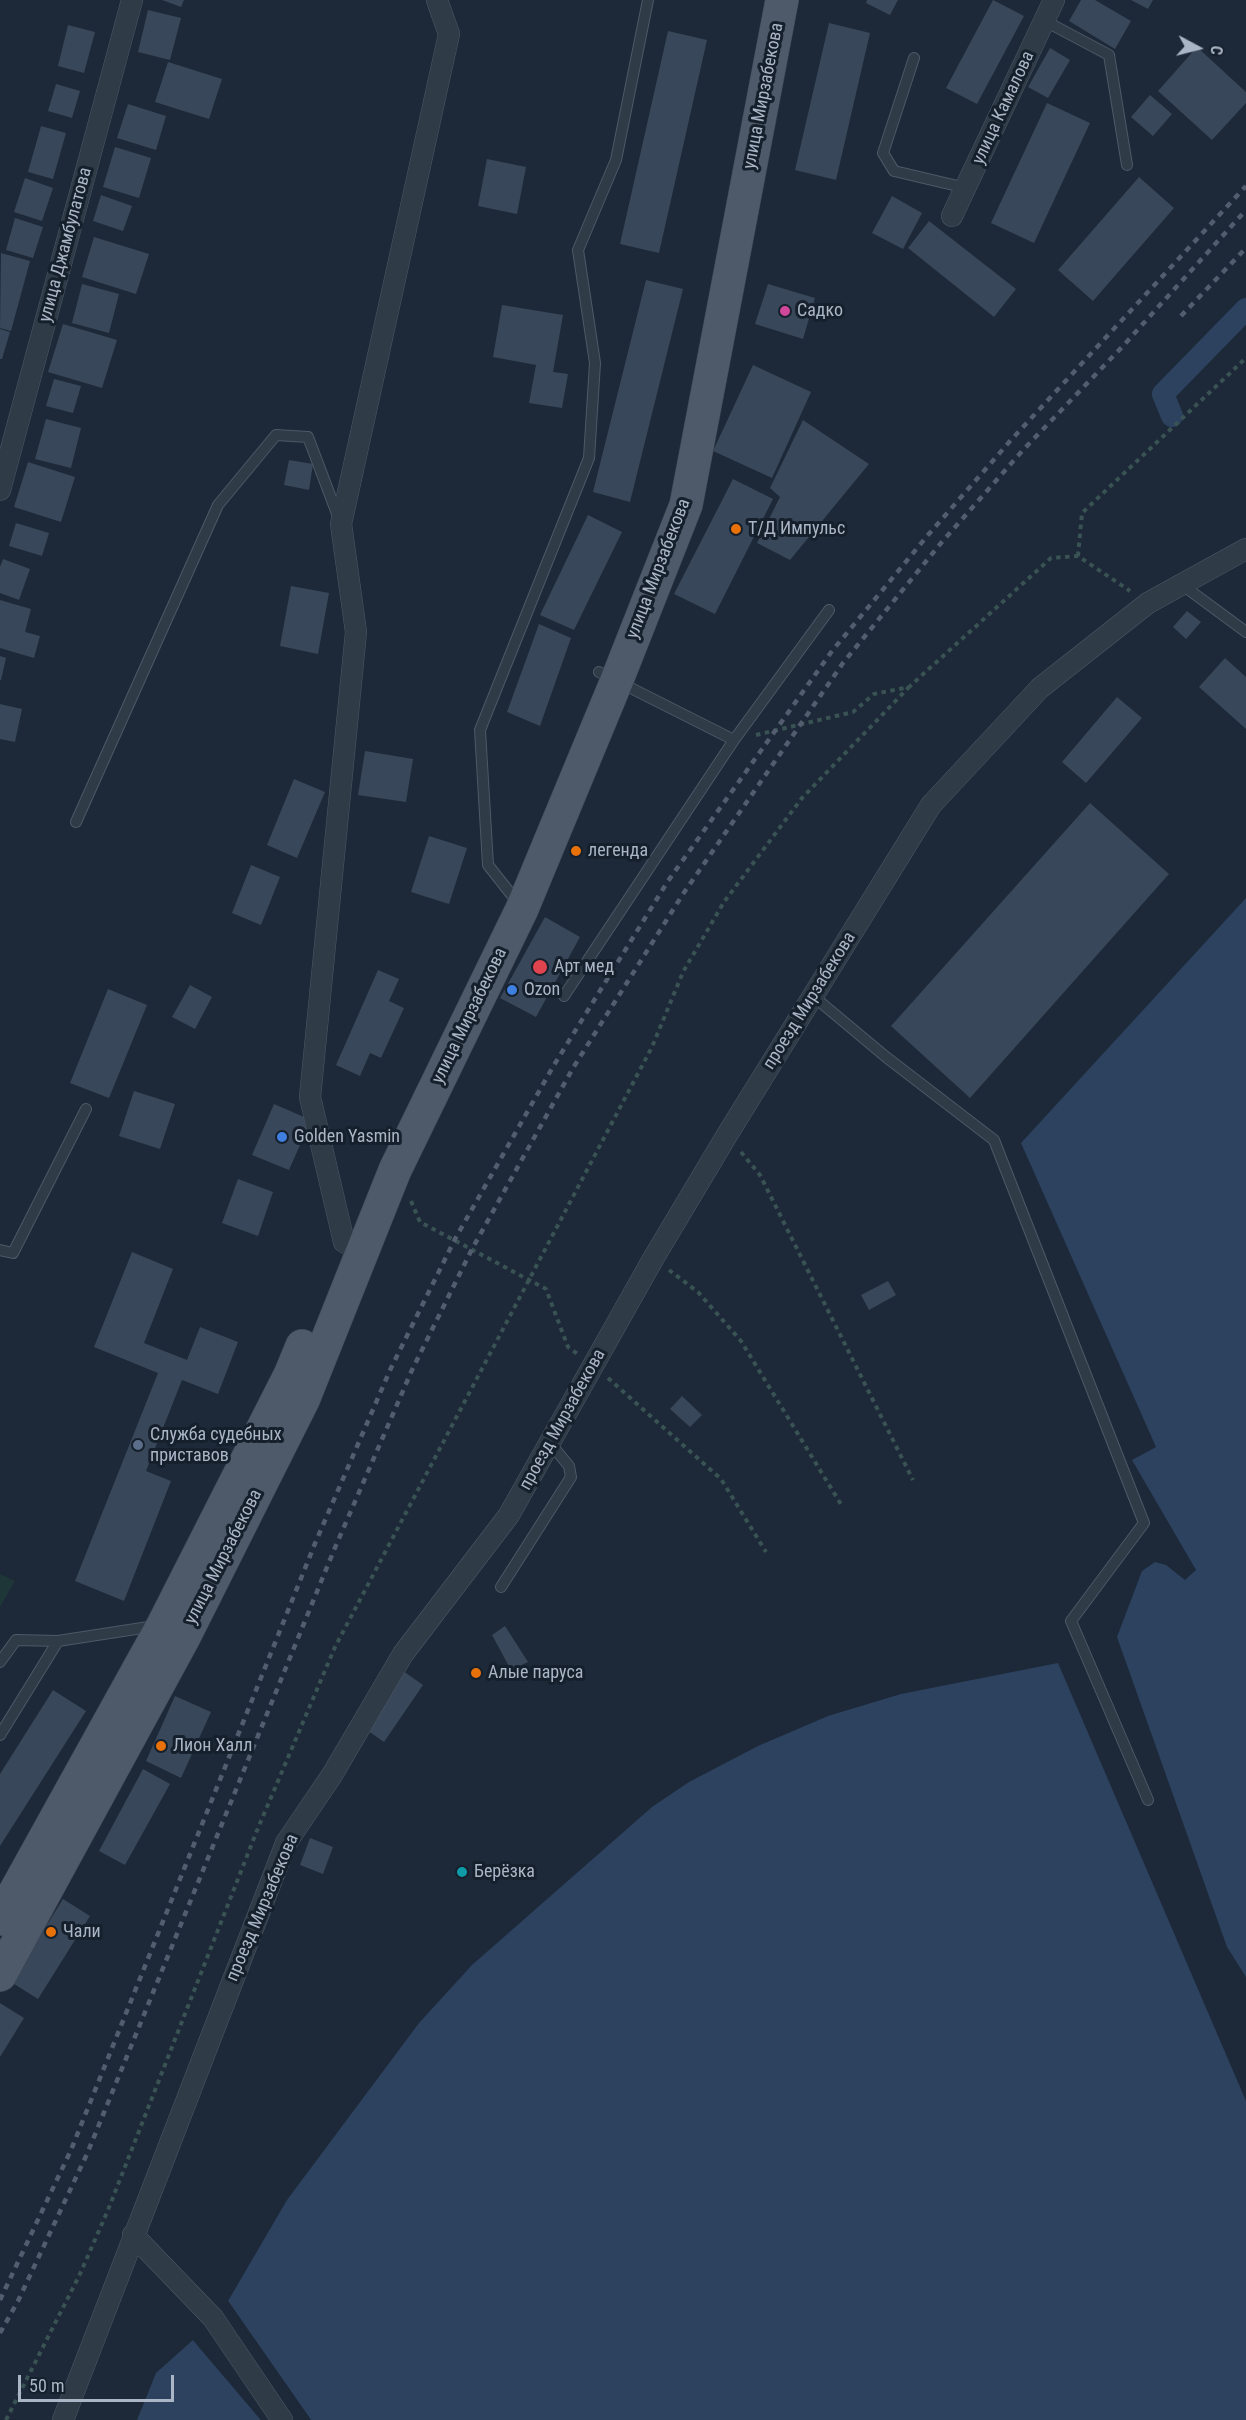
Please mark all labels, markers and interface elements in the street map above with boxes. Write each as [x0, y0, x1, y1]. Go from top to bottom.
north arrow [1168, 18, 1228, 78]
street label: улица Мирзабекова [739, 21, 789, 171]
text: С [1206, 45, 1226, 56]
street label: улица Камалова [968, 48, 1040, 168]
street label: улица Джамбулатова [35, 165, 97, 325]
place label: Садко [797, 300, 843, 322]
marker: Садко [778, 304, 792, 318]
street label: улица Мирзабекова [622, 496, 696, 642]
place label: Т/Д Импульс [748, 518, 845, 540]
marker: Т/Д Импульс [729, 522, 743, 536]
place label: легенда [588, 840, 648, 862]
marker: легенда [569, 844, 583, 858]
street label: проезд Мирзабекова [759, 928, 861, 1074]
street label: улица Мирзабекова [428, 945, 512, 1087]
place label: Арт мед [554, 956, 614, 978]
marker: Арт мед [531, 958, 549, 976]
place label: Ozon [524, 979, 560, 1001]
marker: Ozon [505, 983, 519, 997]
place label: Golden Yasmin [294, 1126, 400, 1148]
marker: Golden Yasmin [275, 1130, 289, 1144]
street label: проезд Мирзабекова [515, 1346, 611, 1494]
place label: Служба судебных приставов [150, 1424, 282, 1466]
marker: Служба судебных приставов [131, 1438, 145, 1452]
street label: улица Мирзабекова [181, 1486, 267, 1628]
place label: Алые паруса [488, 1662, 583, 1684]
marker: Алые паруса [469, 1666, 483, 1680]
place label: Лион Халл [173, 1735, 252, 1757]
marker: Лион Халл [154, 1739, 168, 1753]
street label: проезд Мирзабекова [222, 1831, 304, 1985]
place label: Берёзка [474, 1861, 535, 1883]
marker: Берёзка [455, 1865, 469, 1879]
place label: Чали [63, 1921, 101, 1943]
marker: Чали [44, 1925, 58, 1939]
scale bar [21, 2363, 177, 2401]
text: 50 m [29, 2375, 64, 2396]

